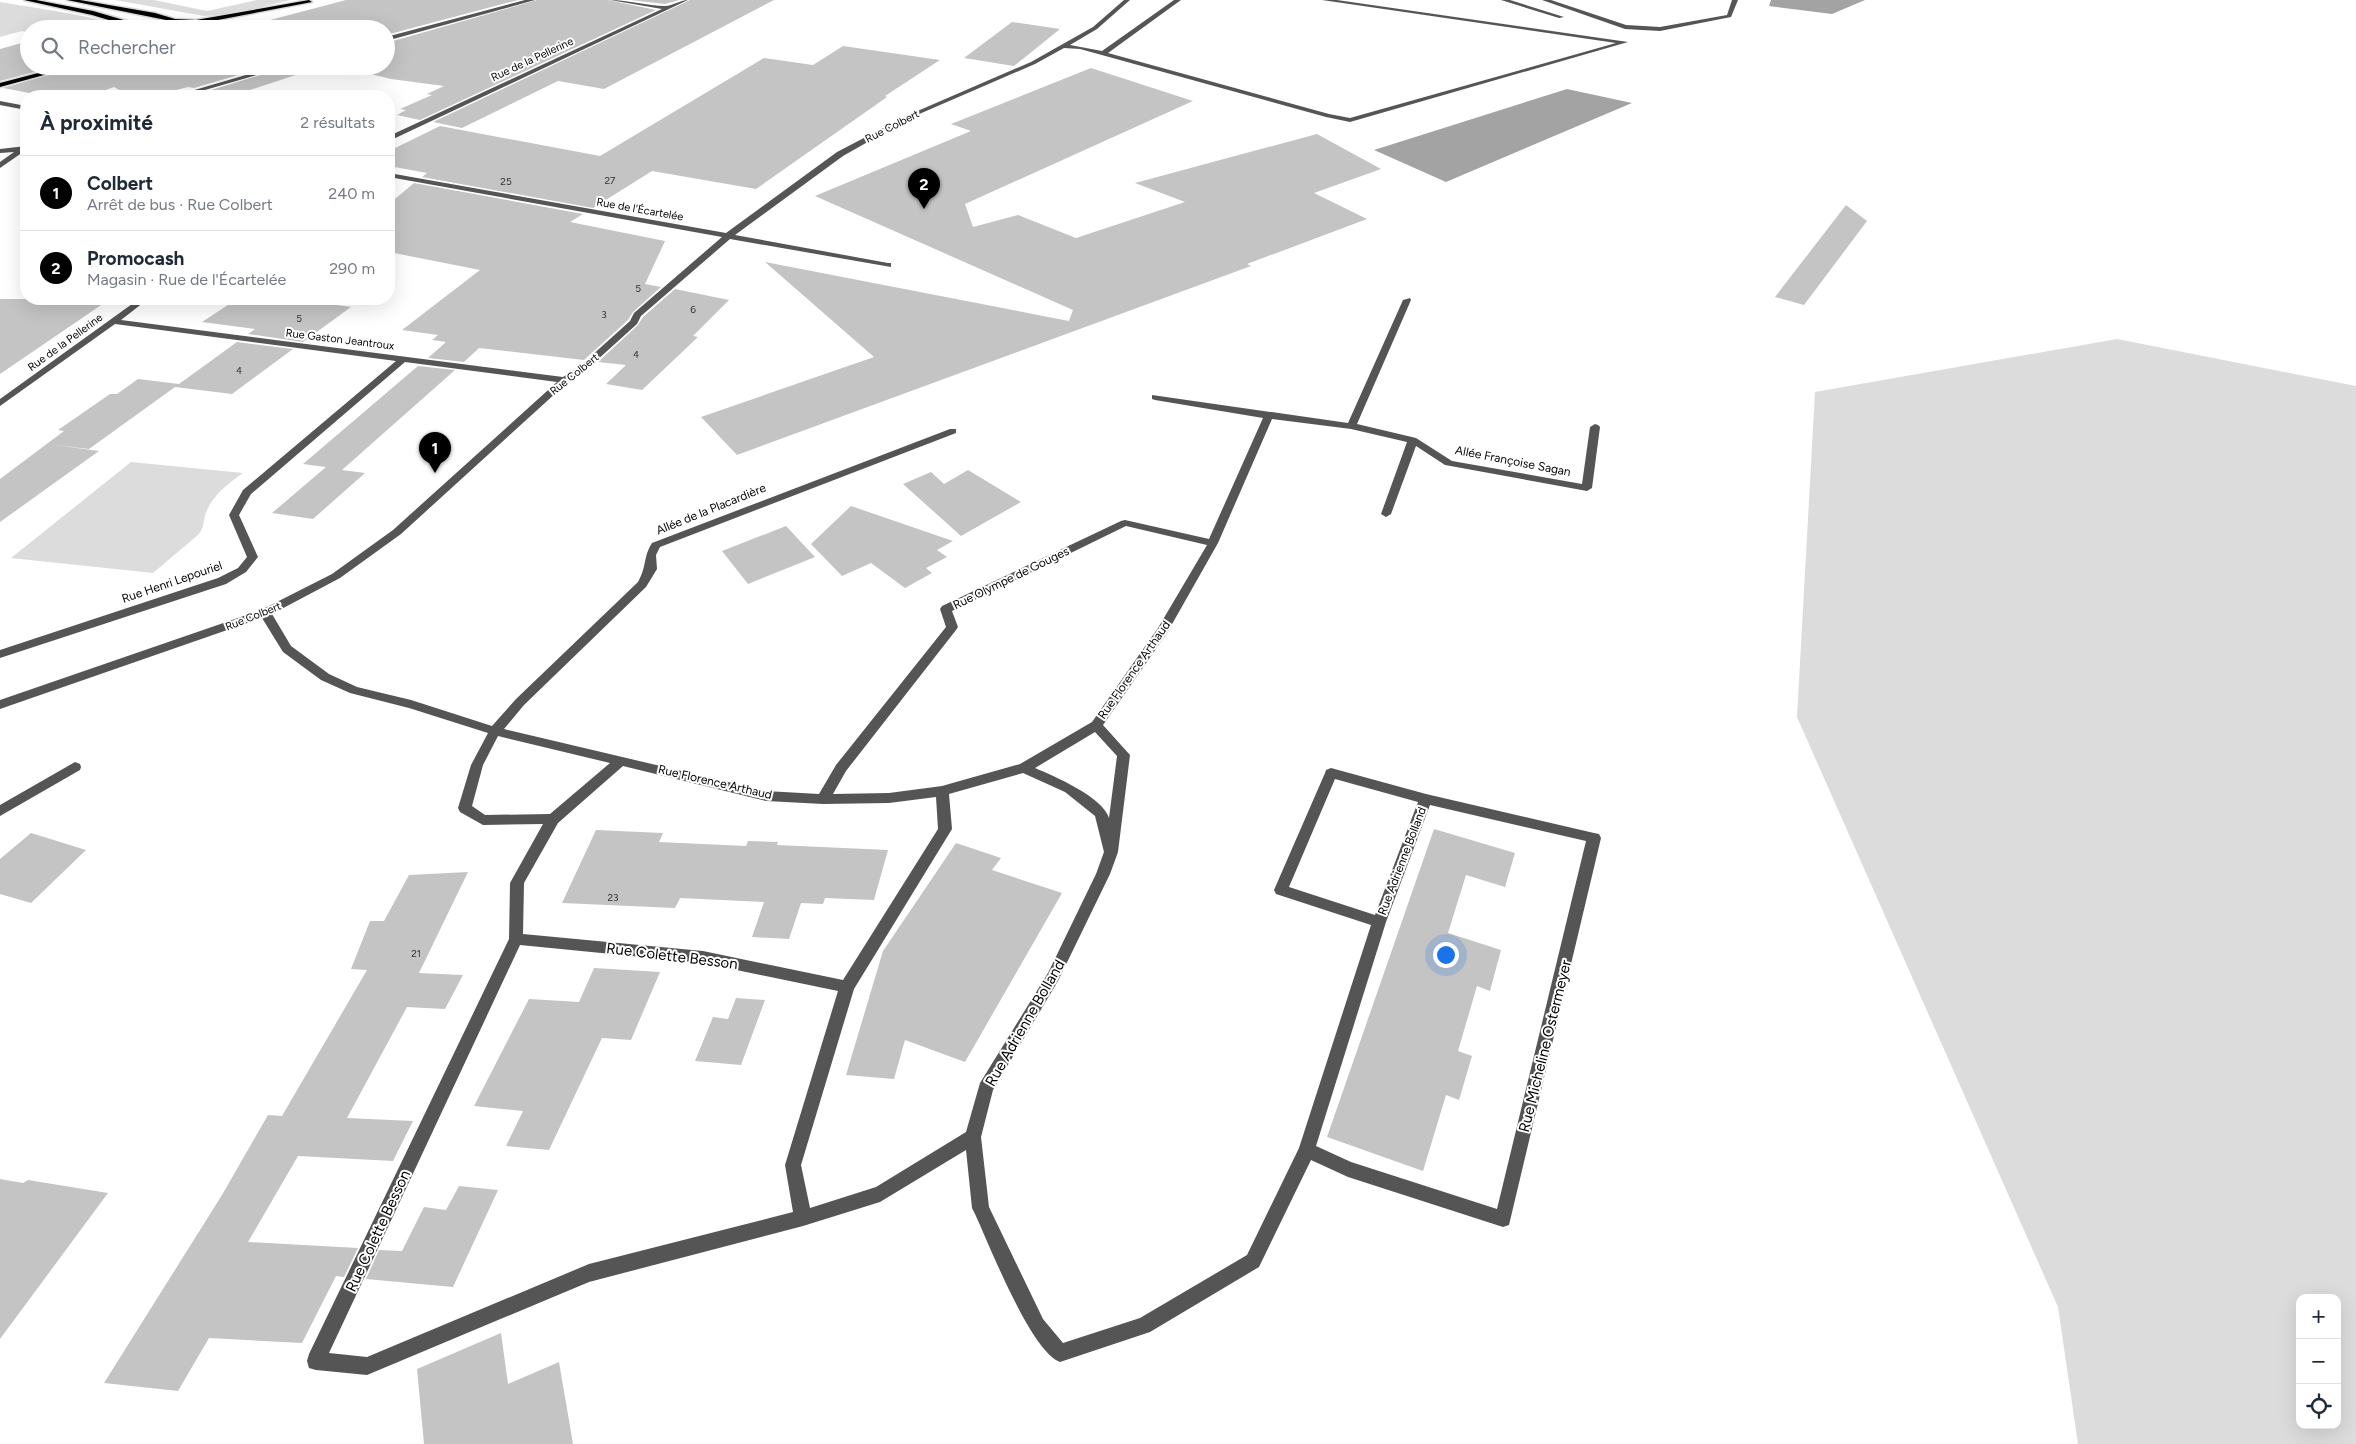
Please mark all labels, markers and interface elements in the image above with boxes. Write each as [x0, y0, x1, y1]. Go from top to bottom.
search box [20, 20, 395, 75]
icon: search [38, 34, 66, 62]
street label: Rue de la Pellerine [489, 35, 575, 84]
text: Rechercher [78, 36, 176, 59]
street label: Rue Colbert [863, 107, 921, 146]
text: À proximité [40, 110, 153, 135]
text: 2 résultats [300, 113, 375, 132]
pin: 2 [908, 168, 940, 209]
text: Colbert [87, 172, 153, 195]
house number: 27 [605, 174, 616, 187]
house number: 25 [500, 175, 512, 188]
text: 1 [53, 184, 59, 203]
text: 240 m [328, 184, 375, 203]
text: Arrêt de bus · Rue Colbert [87, 195, 273, 214]
street label: Rue de l'Écartelée [595, 195, 684, 224]
text: Promocash [87, 247, 184, 270]
text: 2 [51, 259, 61, 278]
text: 290 m [329, 259, 375, 278]
text: Magasin · Rue de l'Écartelée [87, 270, 286, 289]
house number: 5 [635, 282, 641, 295]
house number: 6 [690, 303, 696, 316]
house number: 3 [601, 308, 607, 321]
street label: Rue de la Pellerine [25, 311, 105, 374]
house number: 5 [296, 312, 302, 325]
street label: Rue Gaston Jeantroux [285, 326, 396, 353]
house number: 4 [633, 348, 639, 361]
street label: Rue Colbert [547, 351, 601, 398]
house number: 4 [236, 364, 242, 377]
pin: 1 [419, 432, 451, 473]
street label: Allée Françoise Sagan [1454, 443, 1572, 479]
street label: Allée de la Placardière [654, 480, 768, 537]
street label: Rue Olympe de Gouges [951, 544, 1072, 612]
street label: Rue Henri Lepouriel [120, 558, 224, 606]
street label: Rue Colbert [223, 599, 283, 634]
street label: Rue Florence Arthaud [1095, 618, 1173, 722]
street label: Rue Florence Arthaud [657, 762, 773, 802]
street label: Rue Adrienne Bolland [1375, 805, 1429, 917]
house number: 23 [607, 891, 619, 904]
street label: Rue Colette Besson [605, 939, 739, 973]
your location [1433, 942, 1459, 968]
house number: 21 [411, 947, 421, 960]
street label: Rue Adrienne Bolland [981, 957, 1069, 1089]
street label: Rue Micheline Ostermeyer [1515, 958, 1575, 1134]
street label: Rue Colette Besson [342, 1167, 414, 1295]
map controls [2296, 1294, 2341, 1429]
button: + [2296, 1294, 2341, 1339]
button: − [2296, 1339, 2341, 1384]
button: locate [2296, 1384, 2341, 1429]

